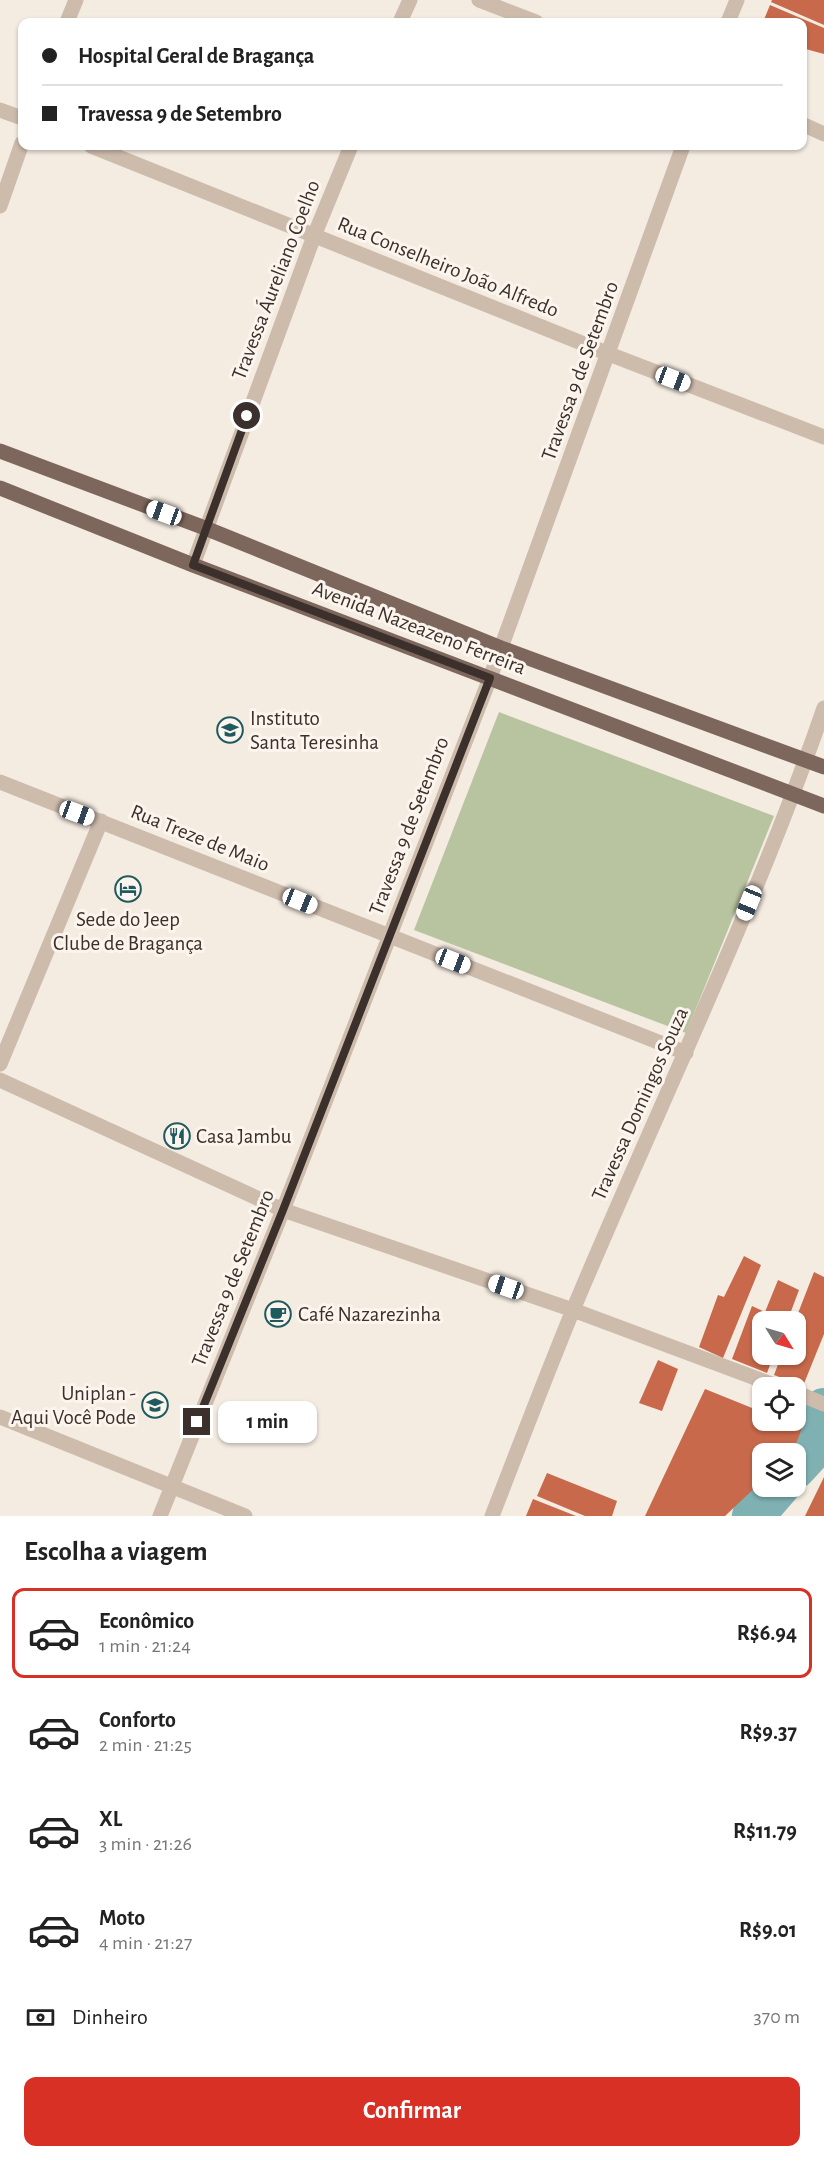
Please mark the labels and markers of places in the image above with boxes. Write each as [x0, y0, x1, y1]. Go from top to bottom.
place label: Instituto Santa Teresinha [250, 708, 379, 753]
school or university icon: Instituto Santa Teresinha [215, 715, 245, 745]
hotel icon: Sede do Jeep Clube de Bragança [113, 874, 143, 904]
place label: Sede do Jeep Clube de Bragança [53, 909, 203, 954]
restaurant icon: Casa Jambu [162, 1121, 192, 1151]
place label: Casa Jambu [196, 1126, 292, 1147]
cafe icon: Café Nazarezinha [263, 1299, 293, 1329]
place label: Café Nazarezinha [298, 1304, 441, 1325]
place label: Uniplan - Aqui Você Pode [11, 1383, 136, 1428]
school or university icon: Uniplan - Aqui Você Pode [140, 1390, 170, 1420]

